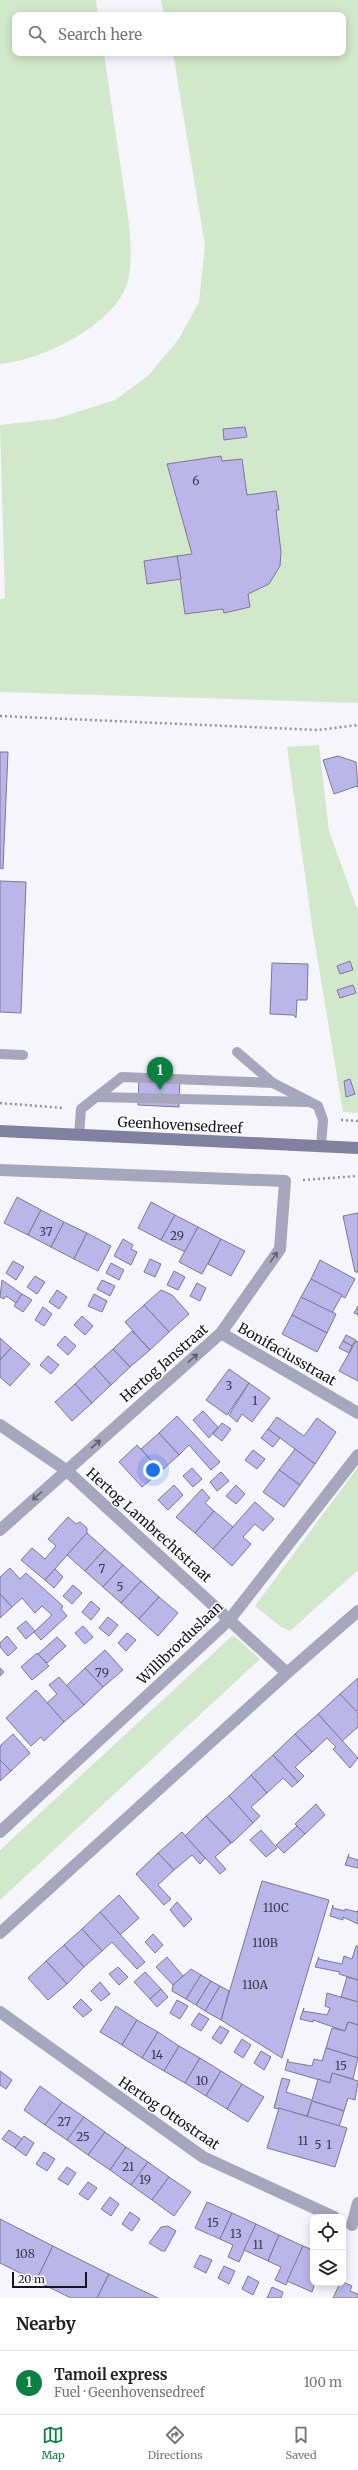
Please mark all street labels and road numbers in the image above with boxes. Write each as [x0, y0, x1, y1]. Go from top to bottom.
street label: Geenhovensedreef [117, 1113, 244, 1137]
street label: Bonifaciusstraat [235, 1319, 340, 1390]
street label: Hertog Janstraat [116, 1320, 212, 1406]
street label: Hertog Lambrechtstraat [83, 1464, 216, 1586]
street label: Willibrorduslaan [133, 1598, 227, 1689]
street label: Hertog Ottostraat [115, 2073, 223, 2154]

